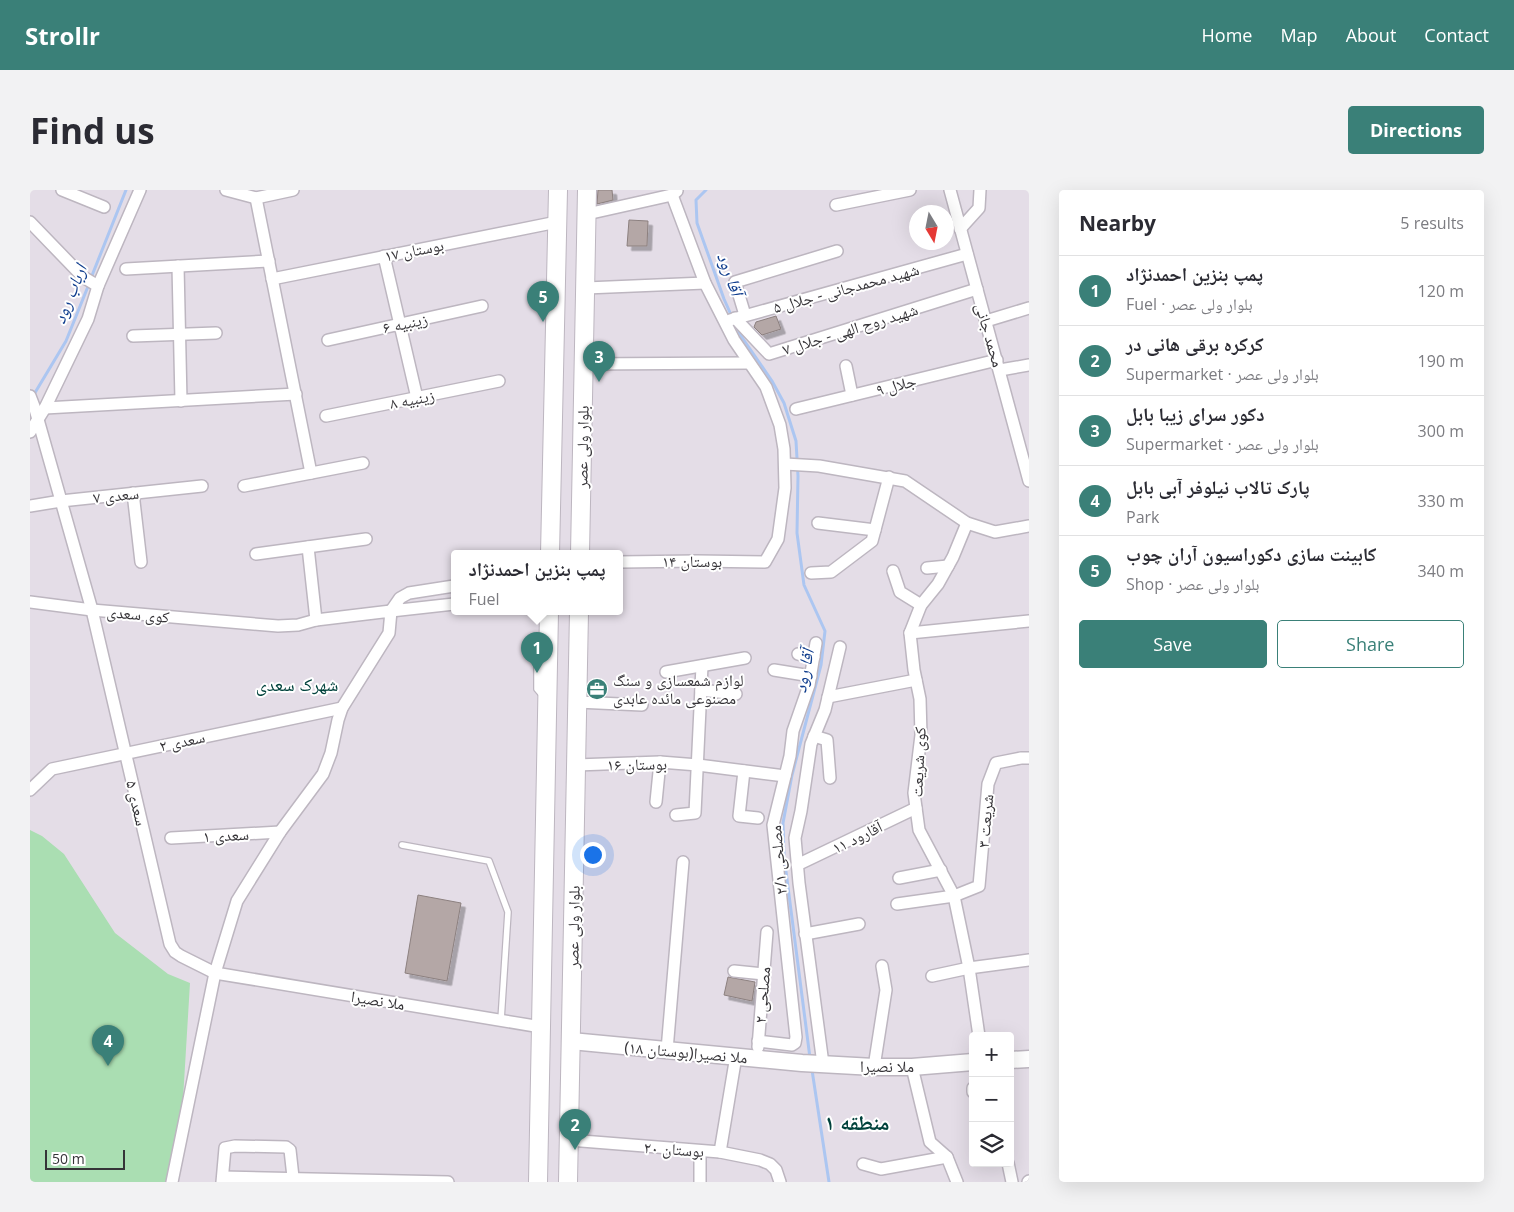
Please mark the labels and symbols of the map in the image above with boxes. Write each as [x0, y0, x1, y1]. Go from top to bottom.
north arrow [909, 205, 954, 250]
street label: بوستان ۱۷ [382, 233, 446, 267]
water label: آقا رود [712, 249, 751, 303]
street label: شهید محمدجانی - جلال ۵ [771, 258, 921, 318]
water label: ارباب رود [46, 259, 92, 327]
pin: 5 [527, 281, 559, 322]
street label: شهید روح الهی - جلال ۷ [780, 298, 920, 360]
street label: محمد جانی [970, 300, 1010, 370]
street label: زینبیه ۶ [381, 308, 429, 338]
pin: 3 [583, 341, 615, 382]
street label: جلال ۹ [874, 369, 918, 401]
street label: زینبیه ۸ [388, 384, 436, 414]
street label: بلوار ولی عصر [570, 405, 594, 490]
street label: سعدی ۷ [92, 482, 140, 508]
street label: بوستان ۱۴ [662, 550, 722, 572]
street label: کوی سعدی [106, 600, 171, 628]
pin: 1 [521, 632, 553, 673]
water label: آقا رود [787, 643, 820, 695]
place label: لوازم شمعسازی و سنگ مصنوعی مائده عابدی [613, 669, 744, 709]
district label: شهرک سعدی [256, 672, 338, 696]
office icon: لوازم شمعسازی و سنگ مصنوعی مائده عابدی [585, 677, 609, 701]
street label: سعدی ۲ [157, 725, 207, 757]
street label: کوی شریعت [905, 726, 931, 798]
street label: بوستان ۱۶ [607, 752, 667, 776]
street label: سعدی ۵ [121, 778, 153, 828]
street label: شریعت ۳ [972, 793, 998, 849]
street label: آقارود ۱۱ [828, 815, 887, 859]
street label: سعدی ۱ [202, 823, 250, 847]
street label: مصلحی ۲/۱ [764, 824, 792, 896]
your location [580, 842, 606, 868]
street label: بلوار ولی عصر [561, 885, 585, 970]
street label: مصلحی ۲ [749, 966, 775, 1024]
street label: ملا نصیرا [350, 985, 406, 1015]
pin: 4 [92, 1025, 124, 1066]
street label: ملا نصیرا(بوستان ۱۸) [623, 1036, 749, 1068]
street label: ملا نصیرا [860, 1055, 914, 1077]
district label: منطقه ۱ [824, 1108, 890, 1136]
pin: 2 [559, 1109, 591, 1150]
street label: بوستان ۲۰ [643, 1136, 705, 1162]
scale bar [45, 1147, 125, 1170]

